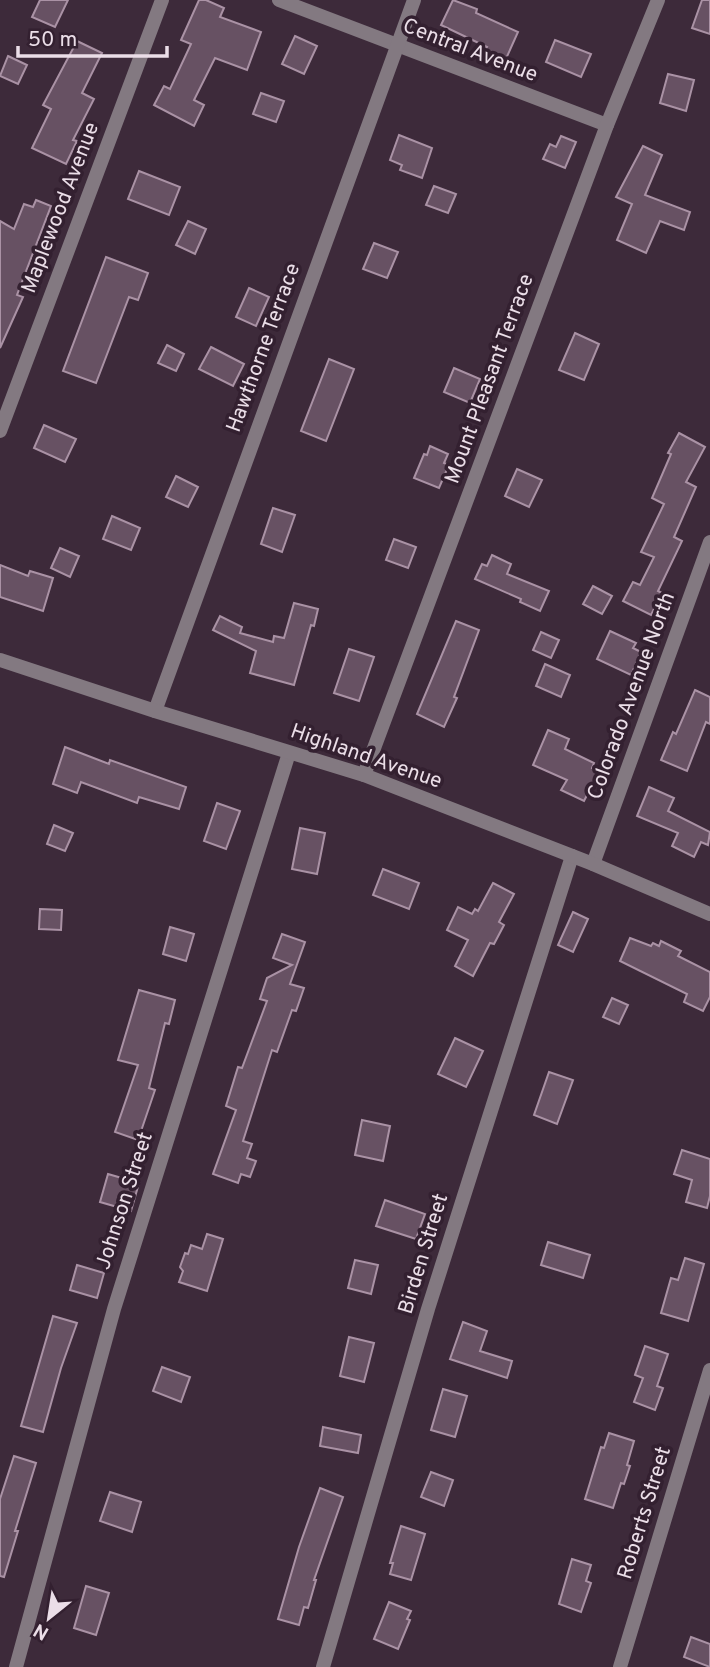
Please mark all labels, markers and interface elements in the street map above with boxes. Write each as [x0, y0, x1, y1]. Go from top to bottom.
street label: Central Avenue [399, 13, 541, 89]
scale bar [18, 14, 166, 58]
text: 50 m [28, 27, 77, 54]
street label: Maplewood Avenue [16, 119, 106, 297]
street label: Hawthorne Terrace [221, 260, 307, 436]
street label: Mount Pleasant Terrace [439, 270, 541, 488]
street label: Colorado Avenue North [582, 589, 682, 803]
street label: Highland Avenue [287, 718, 445, 796]
street label: Johnson Street [90, 1129, 160, 1273]
street label: Birden Street [393, 1190, 455, 1318]
street label: Roberts Street [612, 1443, 678, 1583]
north arrow [14, 1583, 84, 1653]
text: N [30, 1617, 53, 1645]

